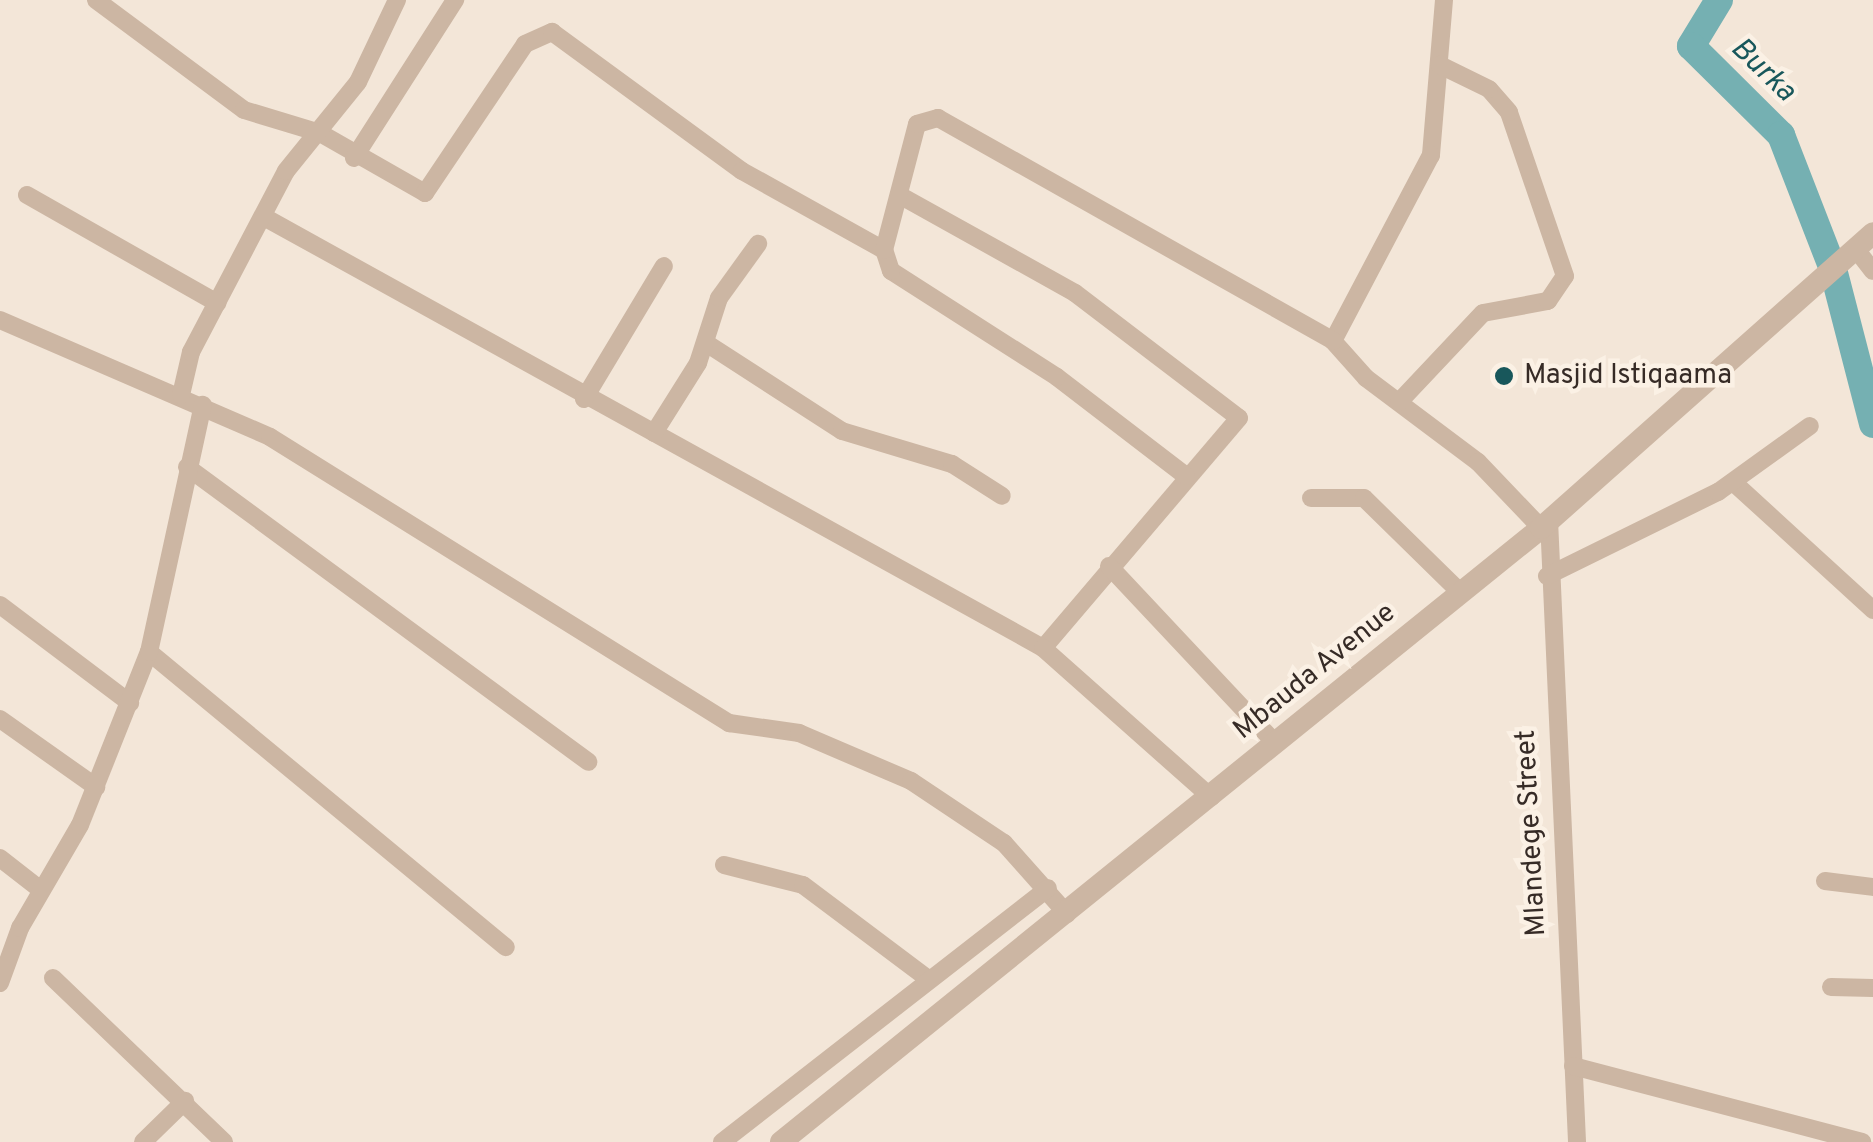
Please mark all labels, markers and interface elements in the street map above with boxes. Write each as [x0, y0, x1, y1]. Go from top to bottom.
water label: Burka [1722, 32, 1802, 110]
place label: Masjid Istiqaama [1524, 359, 1732, 393]
marker: Masjid Istiqaama [1493, 365, 1515, 387]
street label: Mbauda Avenue [1227, 596, 1403, 748]
street label: Mlandege Street [1510, 729, 1554, 937]

